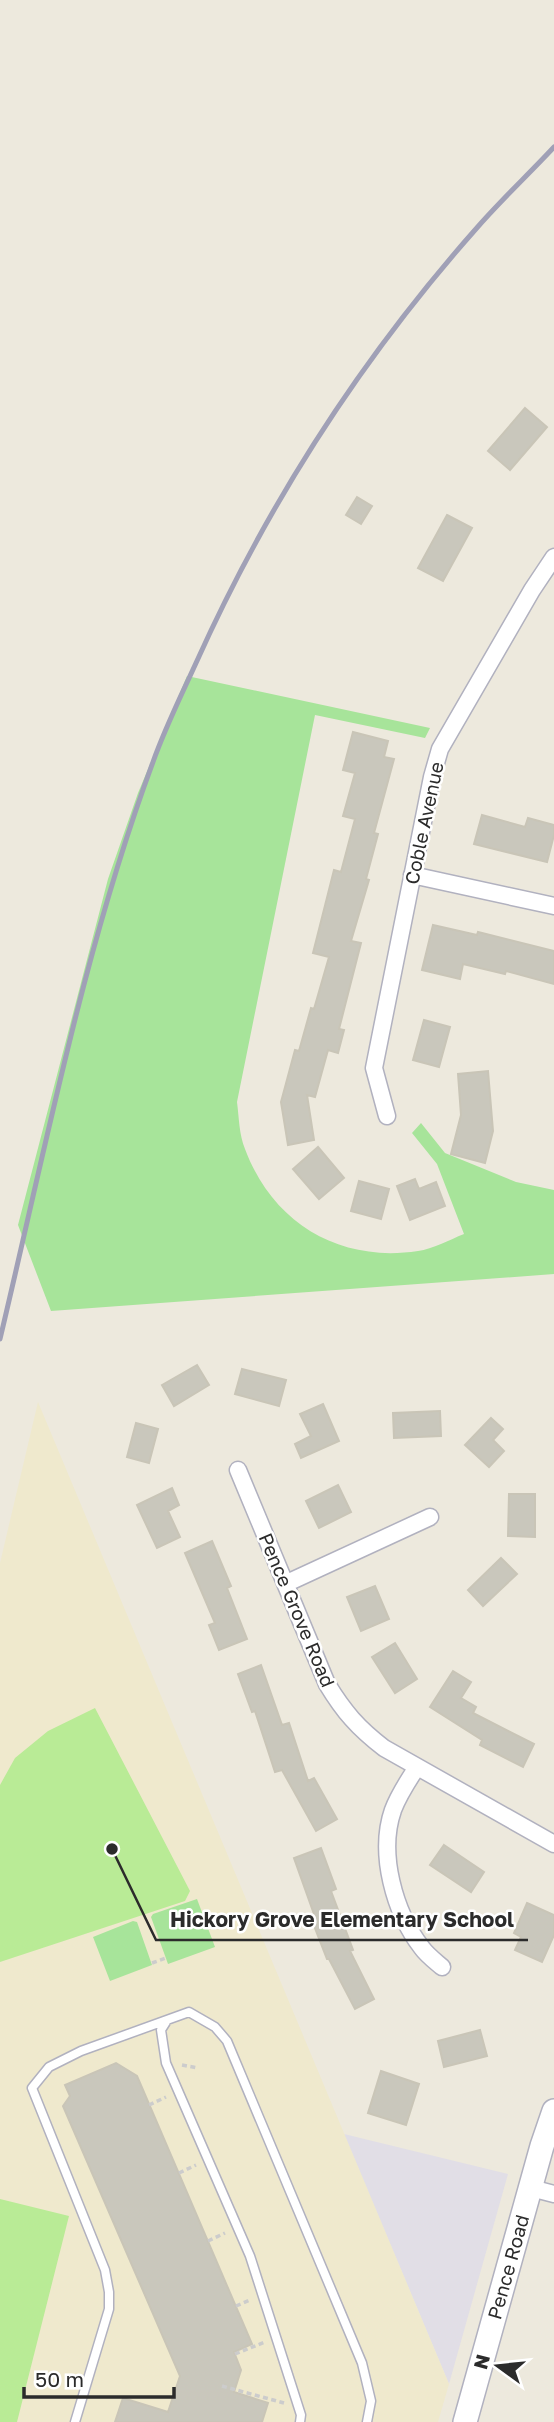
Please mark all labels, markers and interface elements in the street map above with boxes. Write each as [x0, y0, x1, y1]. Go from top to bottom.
street label: Coble Avenue [399, 759, 448, 886]
street label: Pence Grove Road [255, 1529, 340, 1690]
callout: Hickory Grove Elementary School [156, 1898, 528, 1940]
text: Hickory Grove Elementary School [170, 1906, 514, 1932]
street label: Pence Road [482, 2212, 533, 2322]
north arrow [463, 2331, 533, 2401]
text: N [468, 2352, 494, 2371]
scale bar [24, 2356, 175, 2400]
text: 50 m [35, 2366, 84, 2392]

